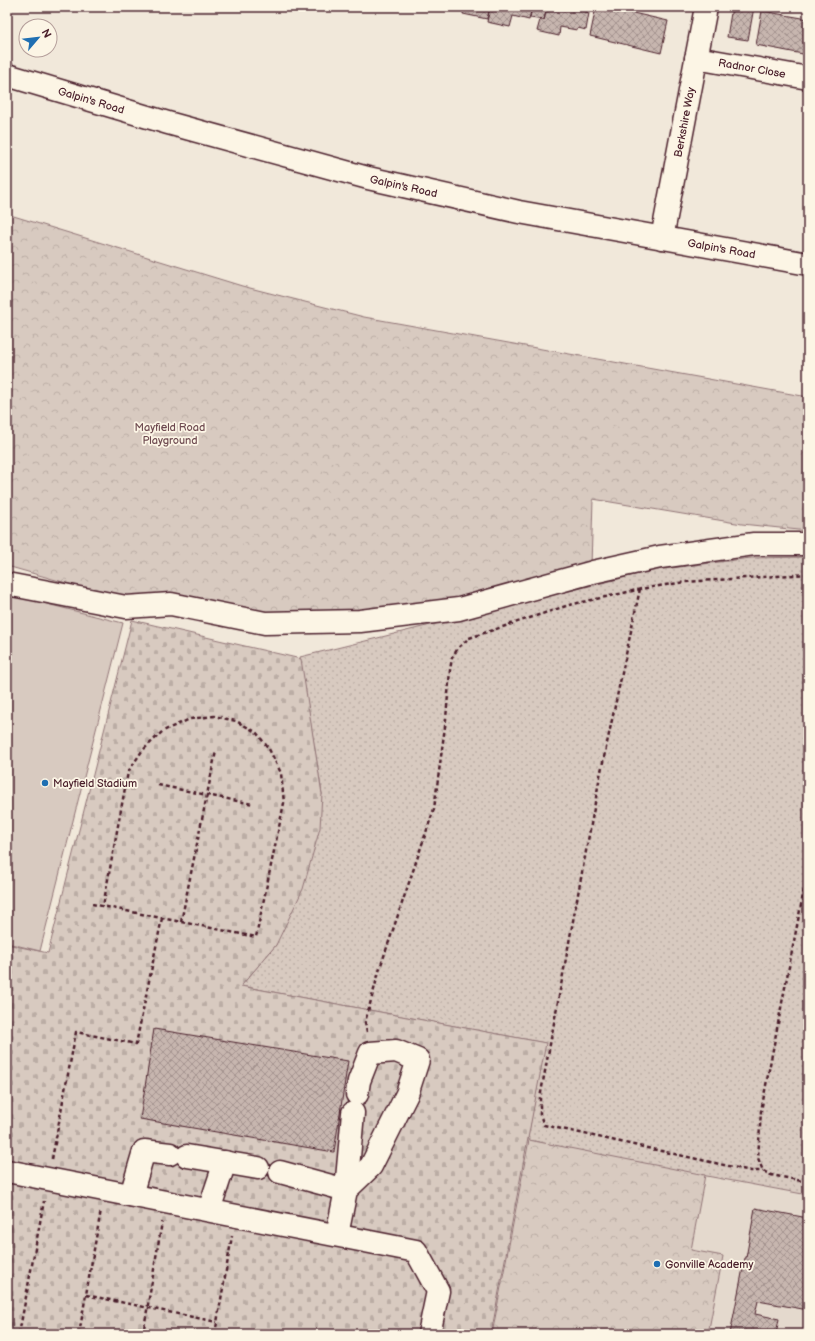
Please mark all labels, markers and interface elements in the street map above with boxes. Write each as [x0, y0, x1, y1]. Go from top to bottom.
north arrow [18, 18, 58, 58]
text: N [39, 27, 54, 40]
street label: Radnor Close [717, 56, 787, 81]
street label: Galpin's Road [56, 85, 126, 117]
street label: Berkshire Way [672, 86, 698, 158]
street label: Galpin's Road [369, 173, 439, 200]
street label: Galpin's Road [686, 236, 756, 261]
park label: Mayfield Road Playground [135, 421, 205, 447]
place label: Mayfield Stadium [53, 777, 137, 790]
marker: Mayfield Stadium [40, 778, 50, 788]
place label: Gonville Academy [665, 1258, 753, 1271]
marker: Gonville Academy [652, 1259, 662, 1269]

